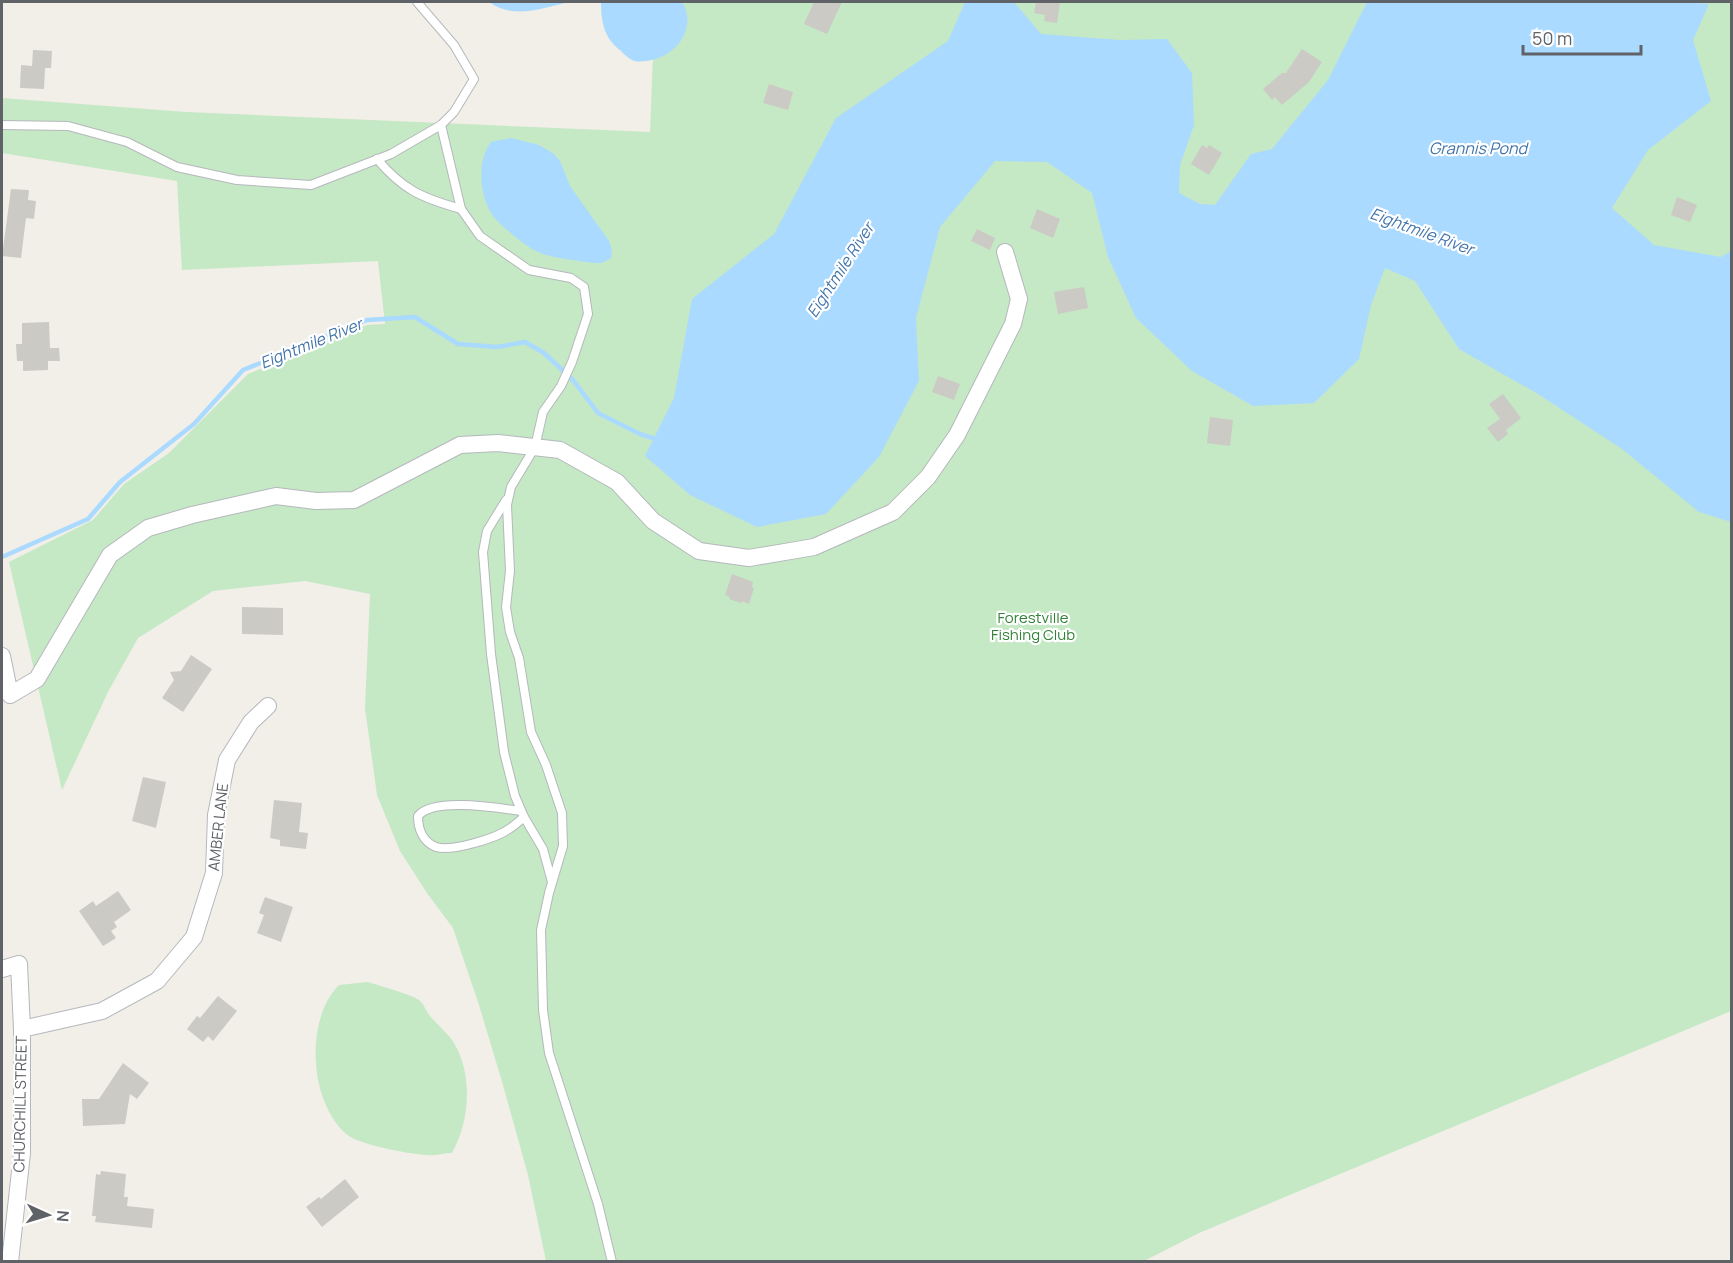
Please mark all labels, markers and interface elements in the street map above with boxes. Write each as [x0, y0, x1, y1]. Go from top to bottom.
scale bar [1523, 18, 1642, 56]
text: 50 m [1532, 26, 1572, 50]
water label: Grannis Pond [1429, 137, 1529, 159]
water label: Eightmile River [1367, 202, 1479, 261]
water label: Eightmile River [801, 217, 880, 322]
water label: Eightmile River [257, 312, 368, 374]
park label: Forestville Fishing Club [991, 607, 1075, 645]
street label: AMBER LANE [203, 782, 233, 872]
street label: CHURCHILL STREET [8, 1035, 32, 1172]
north arrow [18, 1185, 78, 1245]
text: N [52, 1210, 74, 1223]

